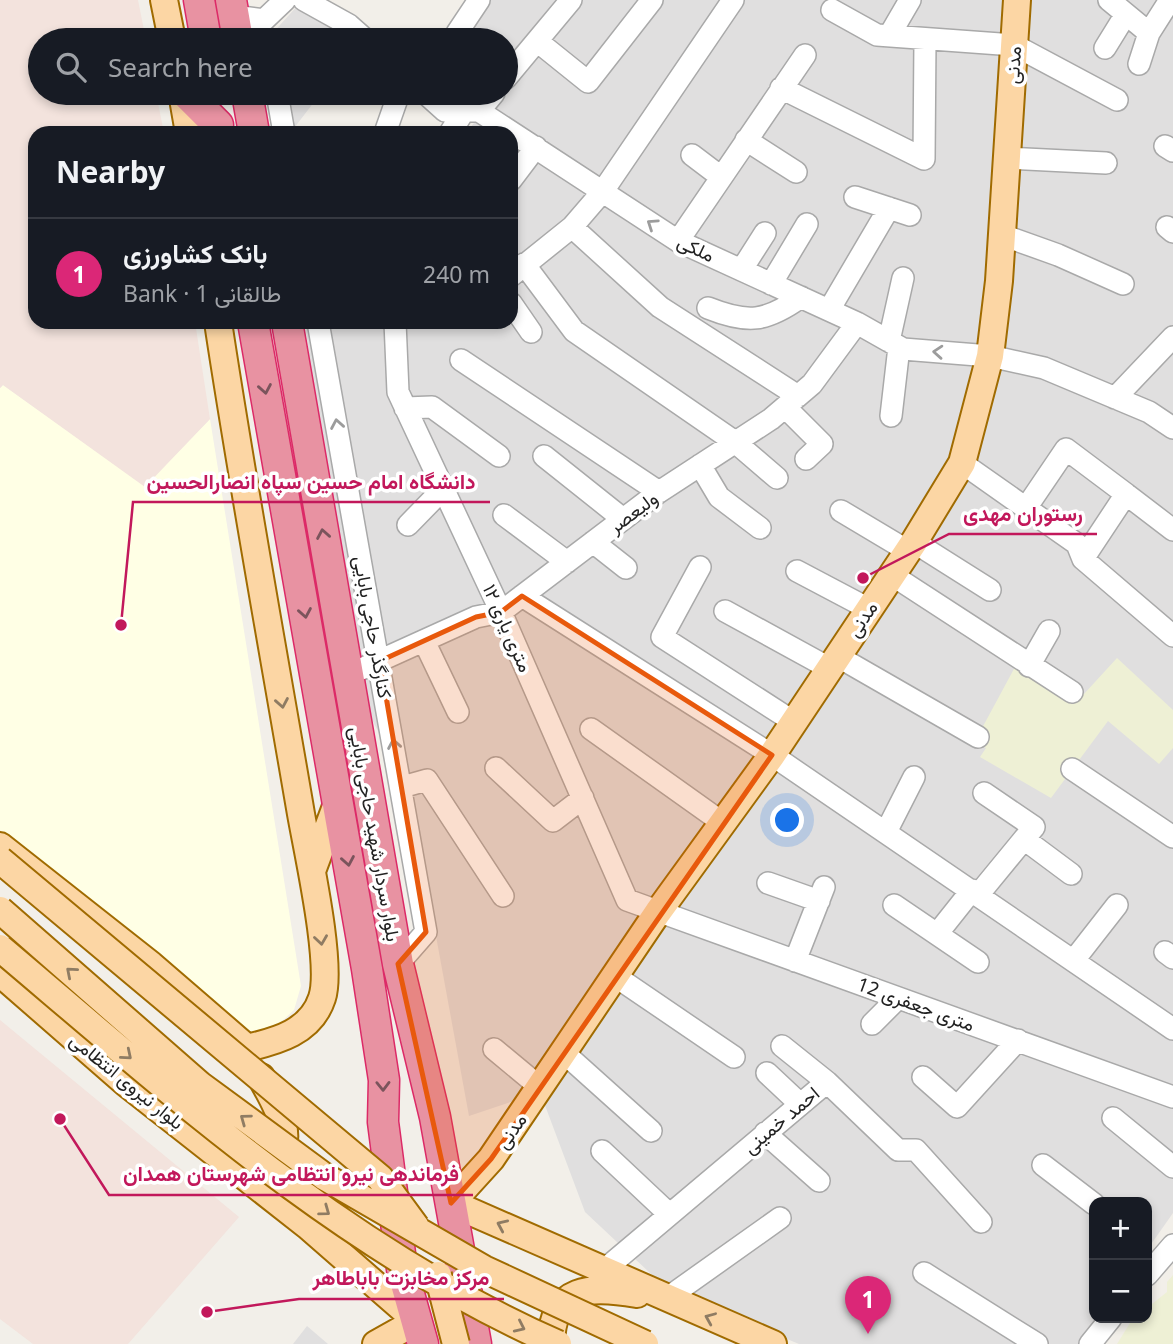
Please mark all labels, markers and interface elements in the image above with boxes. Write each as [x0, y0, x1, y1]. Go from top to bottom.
search box [28, 28, 518, 105]
street label: مدنی [999, 45, 1027, 85]
icon: search [52, 48, 90, 86]
text: Search here [108, 49, 253, 85]
text: Nearby [56, 151, 165, 192]
one-way arrow [647, 220, 660, 232]
street label: ملکی [673, 228, 719, 268]
text: بانک کشاورزی [123, 235, 267, 271]
text: 1 [72, 258, 86, 290]
text: 240 m [423, 258, 490, 290]
text: Bank · طالقانی 1 [123, 277, 281, 309]
one-way arrow [932, 345, 943, 360]
one-way arrow [257, 383, 272, 395]
one-way arrow [330, 418, 345, 430]
callout: دانشگاه امام حسین سپاه انصارالحسین [133, 460, 490, 502]
text: دانشگاه امام حسین سپاه انصارالحسین [146, 467, 476, 496]
street label: ولیعصر [602, 485, 663, 540]
callout: رستوران مهدی [949, 492, 1097, 534]
text: رستوران مهدی [963, 499, 1083, 527]
one-way arrow [317, 528, 332, 540]
street label: کنارگذر حاجی بابایی [348, 554, 398, 700]
street label: ۱۲ متری یاری [477, 580, 539, 676]
street label: مدنی [841, 596, 883, 642]
one-way arrow [296, 607, 311, 619]
one-way arrow [274, 697, 289, 709]
street label: بلوار سردار شهید حاجی بابایی [343, 724, 407, 944]
one-way arrow [387, 738, 402, 750]
your location [770, 803, 804, 837]
one-way arrow [340, 855, 355, 867]
one-way arrow [313, 934, 328, 946]
one-way arrow [66, 968, 79, 980]
street label: 12 متری جعفری [854, 971, 978, 1037]
street label: بلوار نیروی انتظامی [64, 1027, 190, 1135]
one-way arrow [119, 1047, 132, 1059]
street label: احمد خمینی [737, 1080, 825, 1160]
one-way arrow [375, 1081, 391, 1092]
street label: مدنی [489, 1108, 533, 1154]
one-way arrow [240, 1114, 253, 1127]
callout: فرماندهی نیرو انتظامی شهرستان همدان [109, 1153, 473, 1195]
text: فرماندهی نیرو انتظامی شهرستان همدان [123, 1159, 459, 1187]
map controls [1089, 1197, 1152, 1323]
button: + [1089, 1197, 1152, 1260]
one-way arrow [317, 1203, 330, 1215]
one-way arrow [497, 1219, 509, 1233]
callout: مرکز مخابزت باباطاهر [299, 1257, 504, 1299]
button: − [1089, 1260, 1152, 1323]
text: مرکز مخابزت باباطاهر [311, 1263, 490, 1291]
pin: 1 [845, 1276, 891, 1334]
one-way arrow [704, 1312, 716, 1326]
one-way arrow [513, 1319, 525, 1333]

